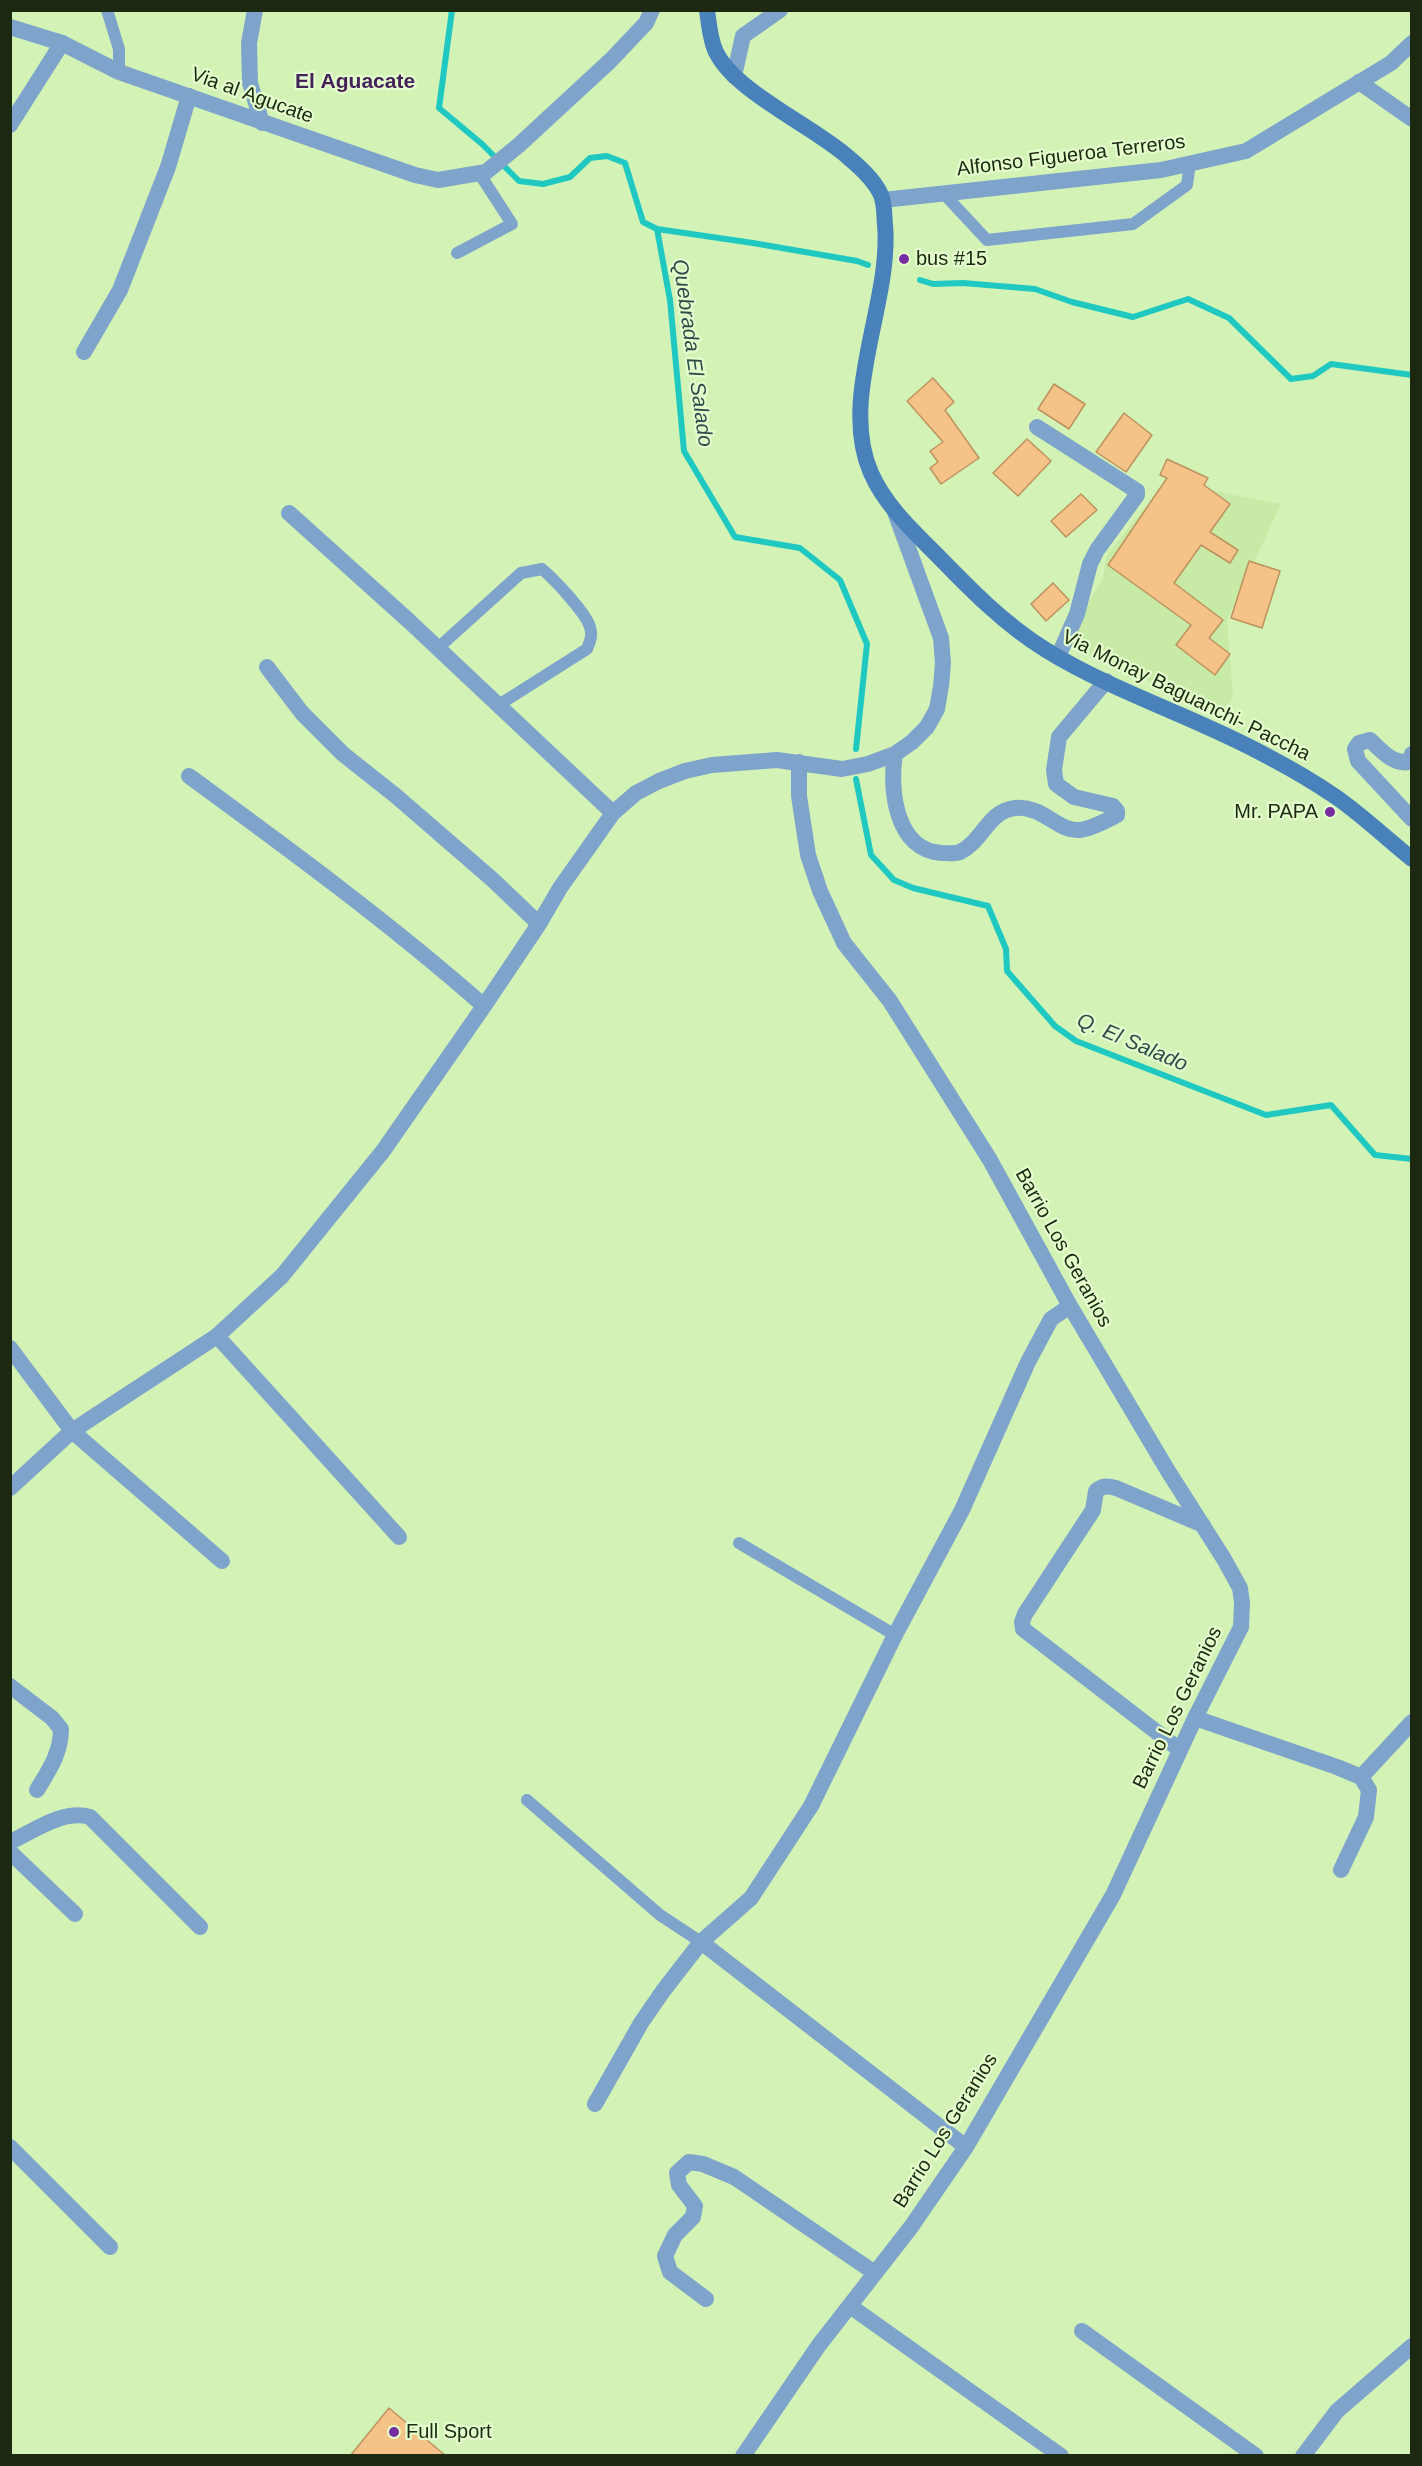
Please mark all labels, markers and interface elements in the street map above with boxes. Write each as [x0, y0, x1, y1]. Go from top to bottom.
street label: Via al Agucate [187, 63, 317, 129]
district label: El Aguacate [295, 69, 415, 95]
street label: Alfonso Figueroa Terreros [955, 130, 1187, 182]
place label: bus #15 [916, 247, 987, 271]
marker: bus #15 [897, 252, 911, 266]
water label: Quebrada El Salado [666, 258, 718, 448]
street label: Via Monay Baguanchi- Paccha [1058, 625, 1314, 767]
place label: Mr. PAPA [1234, 800, 1318, 824]
marker: Mr. PAPA [1323, 805, 1337, 819]
water label: Q. El Salado [1073, 1008, 1191, 1078]
street label: Barrio Los Geranios [1009, 1164, 1117, 1332]
street label: Barrio Los Geranios [1128, 1623, 1228, 1793]
street label: Barrio Los Geranios [889, 2049, 1003, 2213]
place label: Full Sport [406, 2420, 492, 2444]
marker: Full Sport [387, 2425, 401, 2439]

